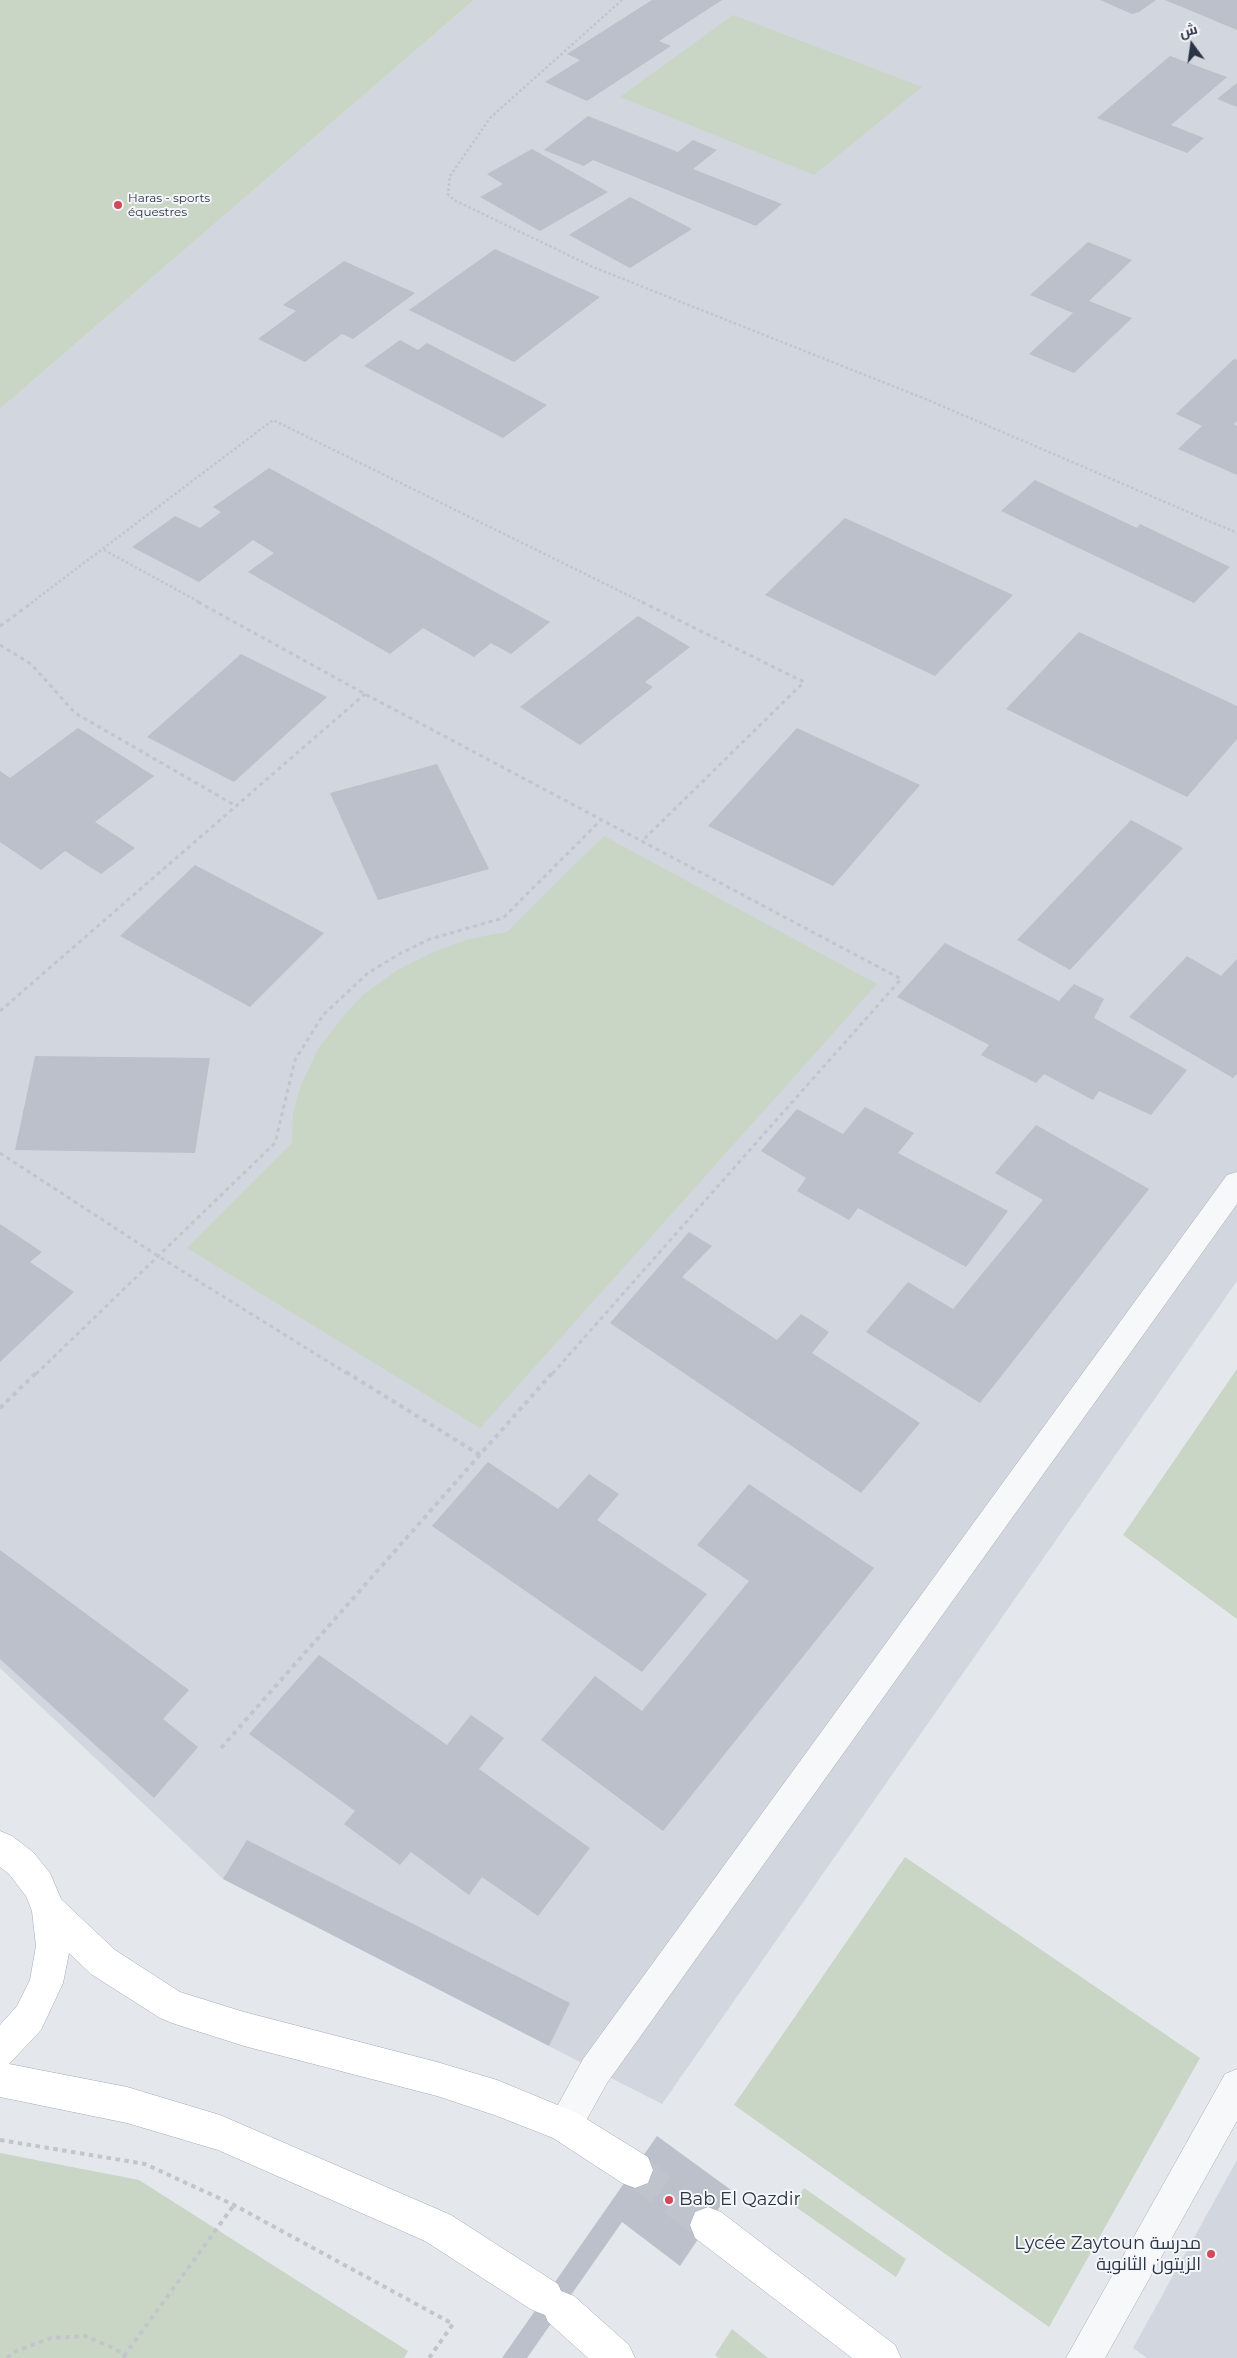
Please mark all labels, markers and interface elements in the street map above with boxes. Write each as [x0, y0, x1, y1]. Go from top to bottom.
north arrow [1167, 20, 1217, 70]
text: ش [1177, 20, 1199, 41]
place label: Haras - sports équestres [128, 191, 210, 219]
marker: Haras - sports équestres [112, 199, 124, 211]
place label: Bab El Qazdir [679, 2189, 801, 2211]
marker: Bab El Qazdir [663, 2194, 675, 2206]
place label: Lycée Zaytoun مدرسة الزيتون الثانوية [1014, 2233, 1201, 2276]
marker: Lycée Zaytoun مدرسة الزيتون الثانوية [1205, 2248, 1217, 2260]

